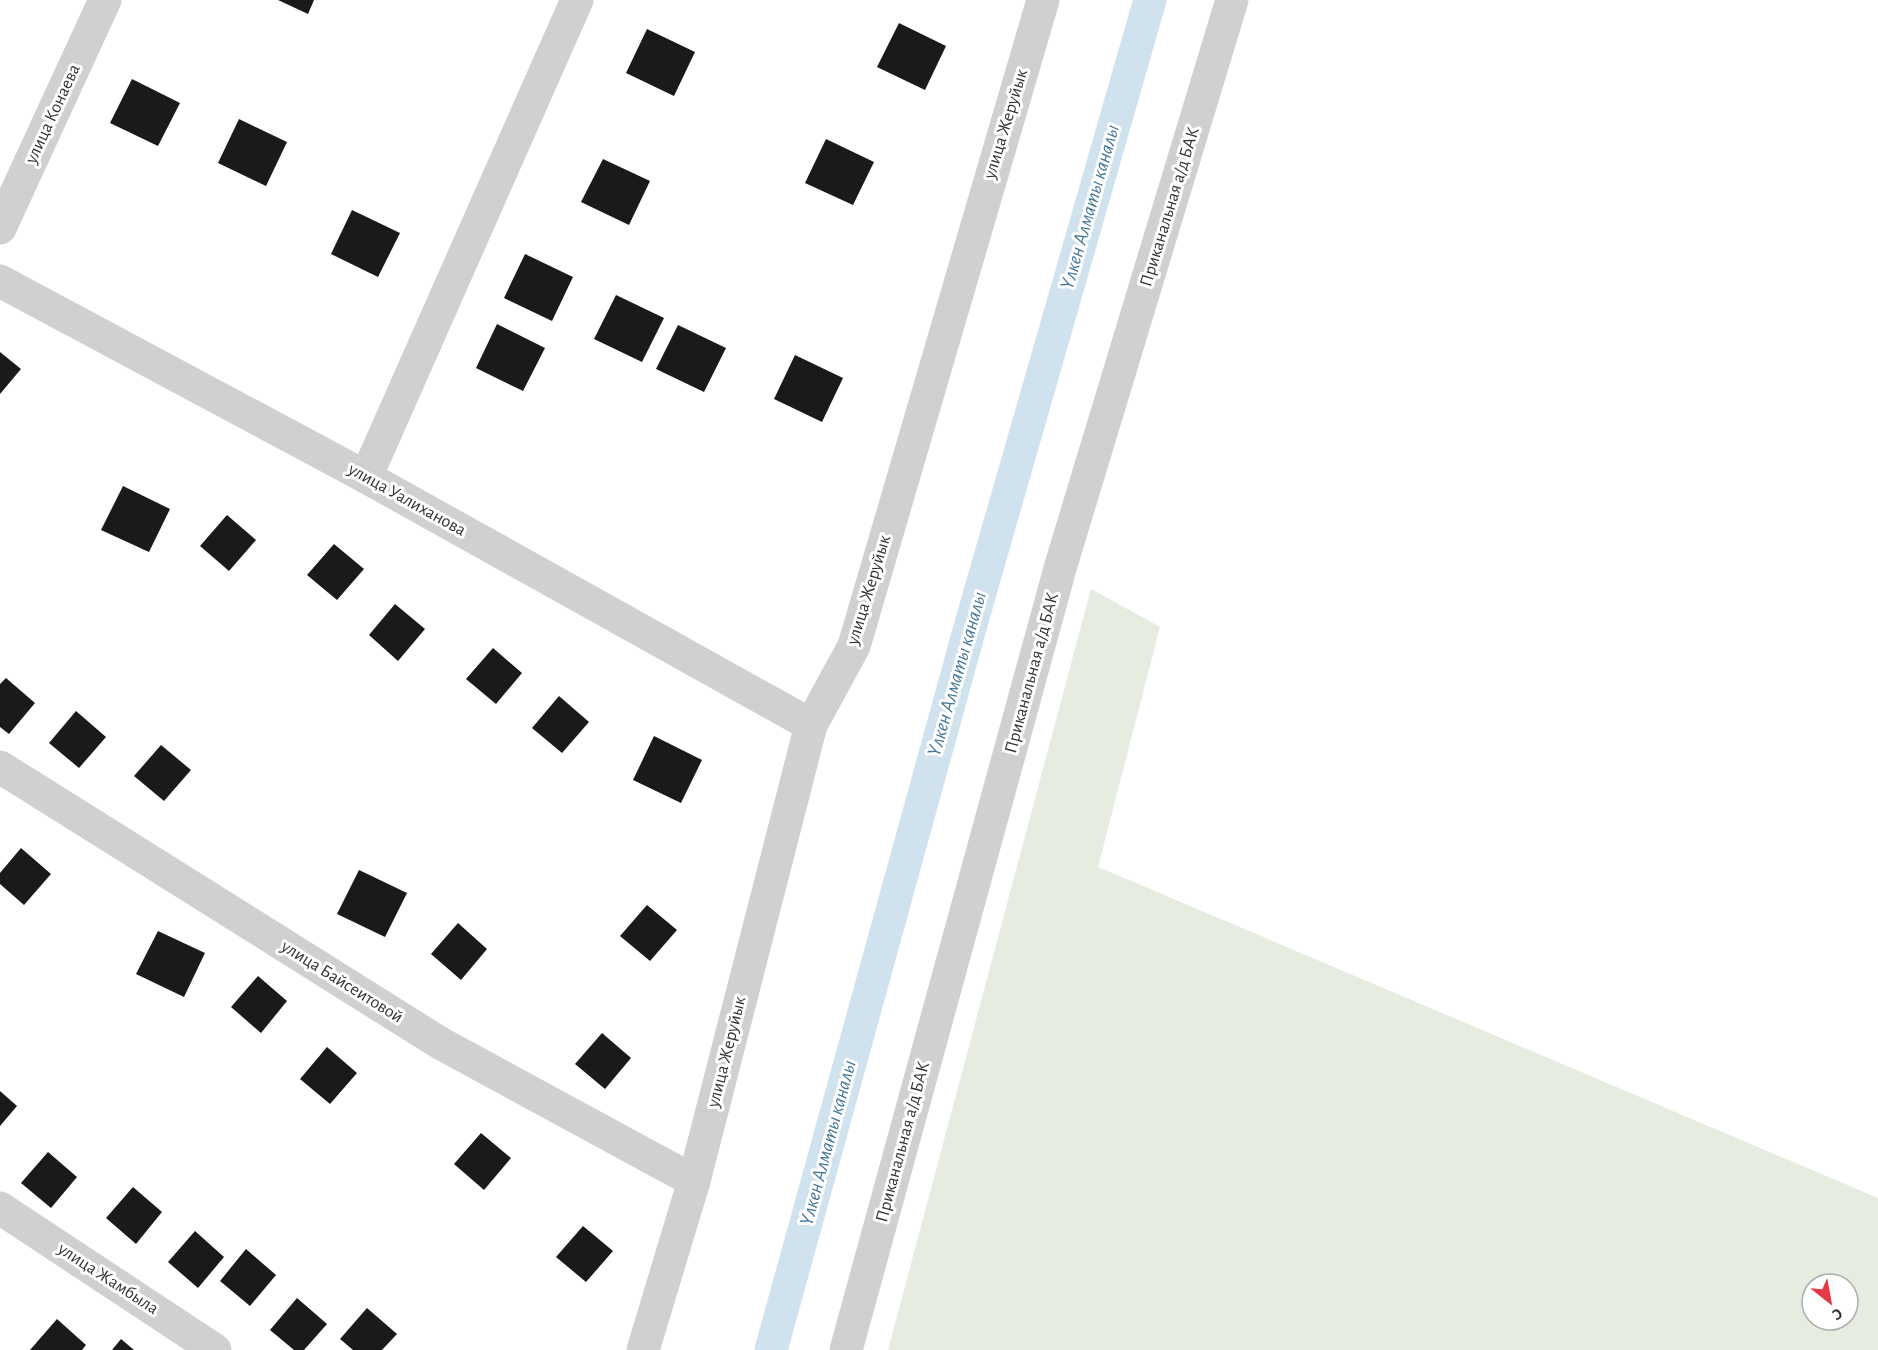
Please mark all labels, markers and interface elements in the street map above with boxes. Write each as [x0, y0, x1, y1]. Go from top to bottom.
street label: улица Конаева [22, 62, 84, 167]
street label: улица Жеруйык [980, 66, 1031, 182]
water label: Үлкен Алматы каналы [1057, 122, 1123, 292]
street label: Приканальная а/д БАК [1137, 125, 1203, 289]
street label: улица Уалиханова [344, 460, 469, 540]
street label: улица Жеруйык [843, 532, 894, 648]
water label: Үлкен Алматы каналы [924, 589, 990, 759]
street label: Приканальная а/д БАК [1002, 590, 1062, 755]
street label: улица Байсеитовой [277, 937, 406, 1027]
street label: улица Жеруйык [704, 994, 750, 1110]
water label: Үлкен Алматы каналы [796, 1058, 860, 1228]
street label: Приканальная а/д БАК [873, 1059, 933, 1224]
street label: улица Жамбыла [54, 1238, 162, 1318]
north arrow [1800, 1272, 1860, 1332]
text: С [1829, 1305, 1845, 1323]

